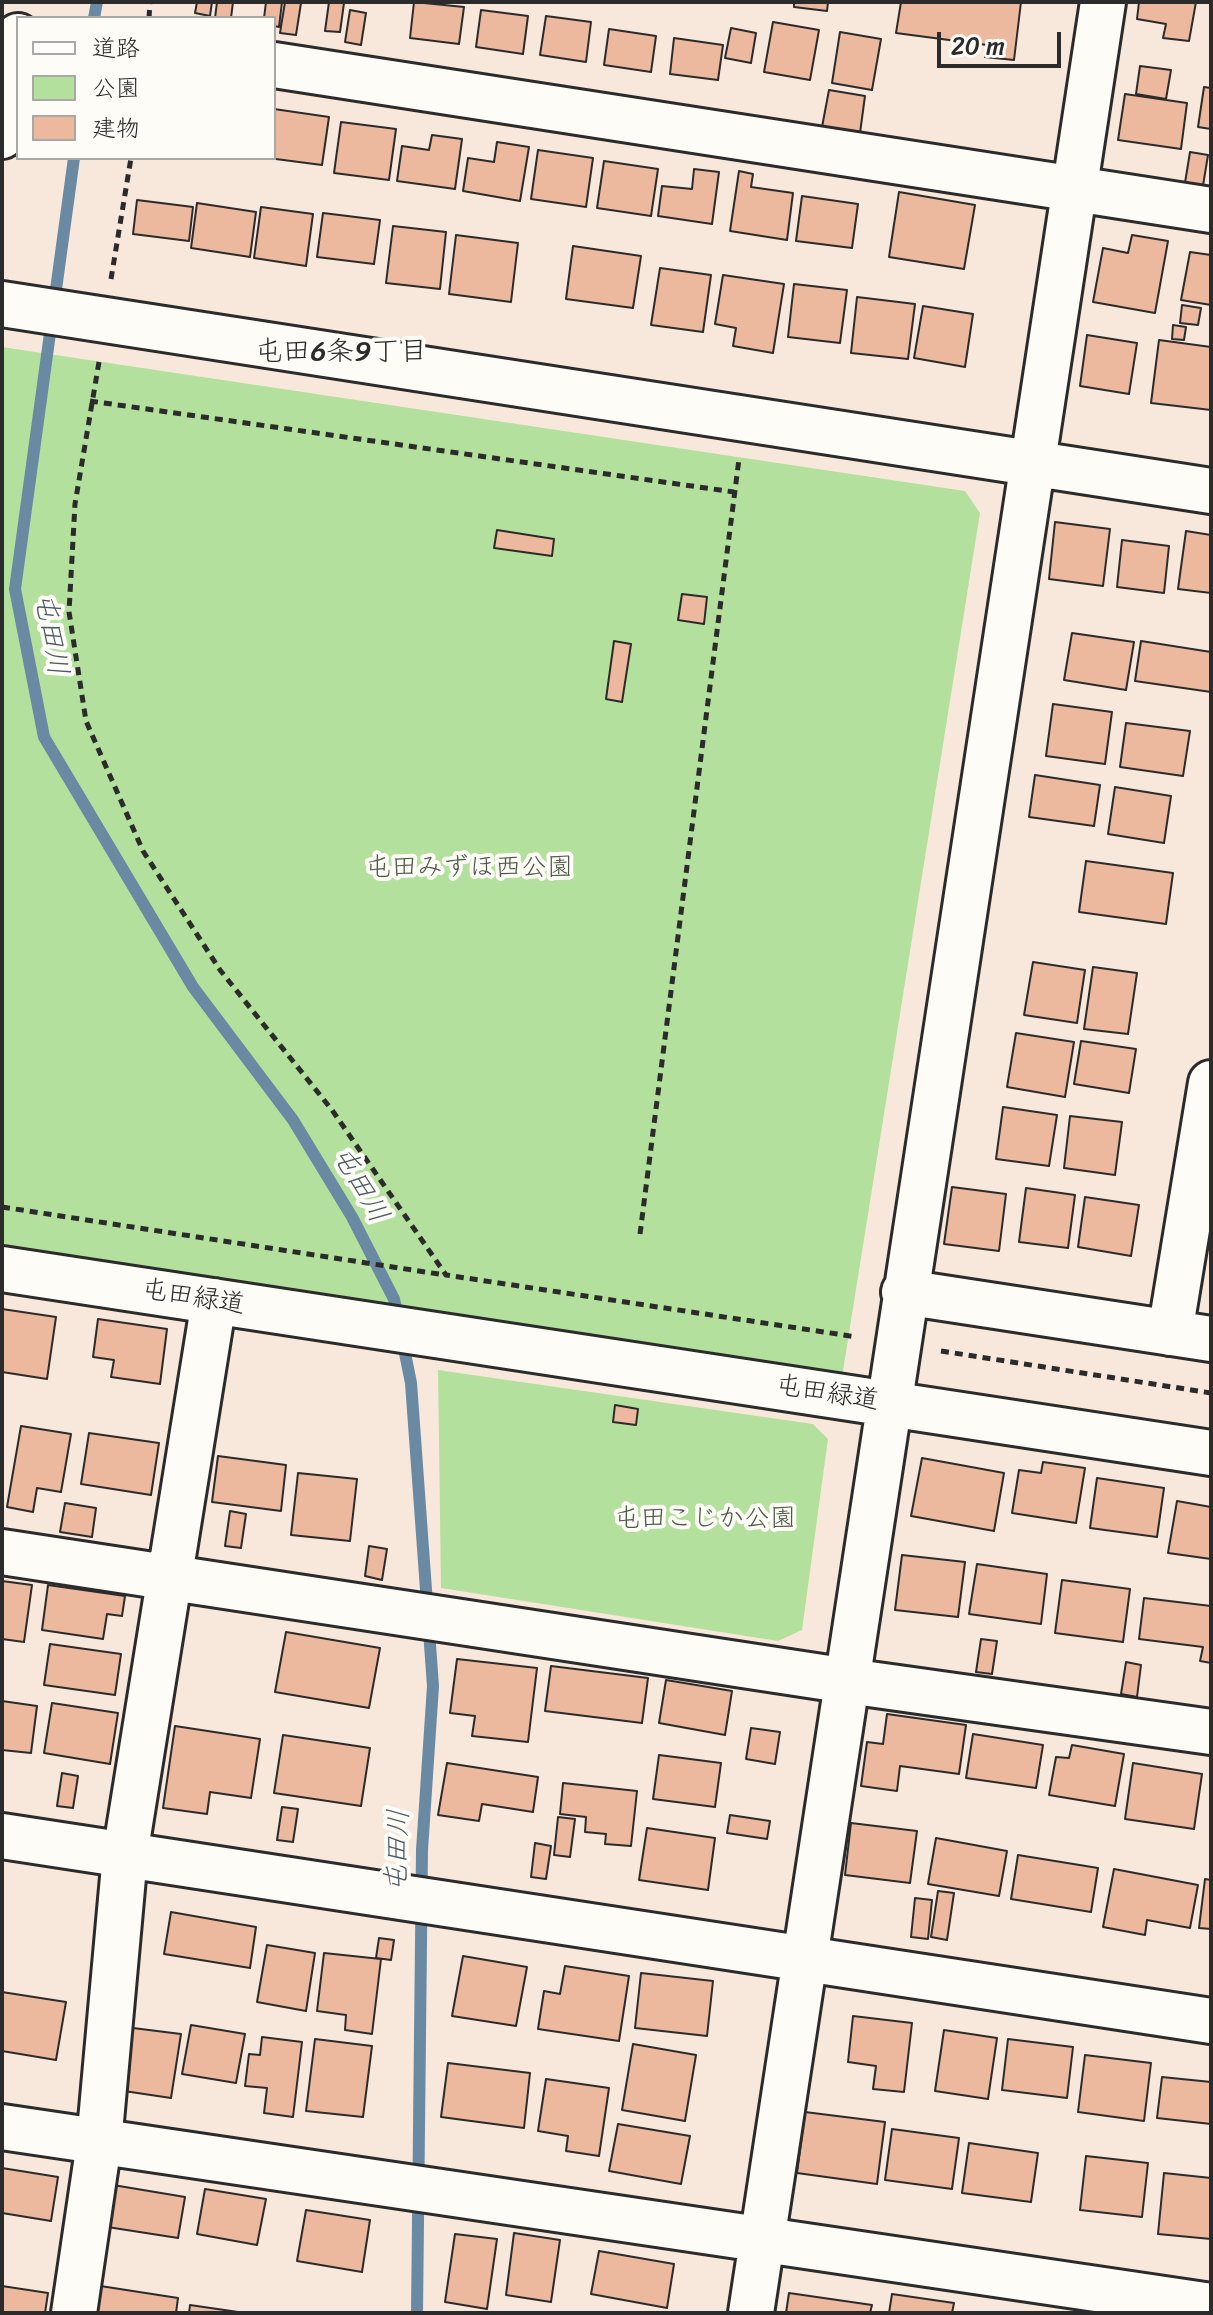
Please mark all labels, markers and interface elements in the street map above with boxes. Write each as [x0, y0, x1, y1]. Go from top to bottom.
legend [16, 16, 276, 160]
scale bar [941, 16, 1065, 66]
text: 20 m [951, 25, 1005, 67]
text: 道路 [92, 27, 140, 69]
text: 公園 [92, 67, 140, 109]
text: 建物 [92, 107, 140, 149]
district label: 屯田6条9丁目 [254, 336, 428, 370]
water label: 屯田川 [26, 590, 74, 678]
park label: 屯田みずほ西公園 [365, 852, 573, 884]
water label: 屯田川 [323, 1140, 395, 1230]
street label: 屯田緑道 [139, 1274, 247, 1322]
street label: 屯田緑道 [773, 1370, 881, 1418]
park label: 屯田こじか公園 [614, 1503, 796, 1535]
water label: 屯田川 [381, 1808, 417, 1894]

